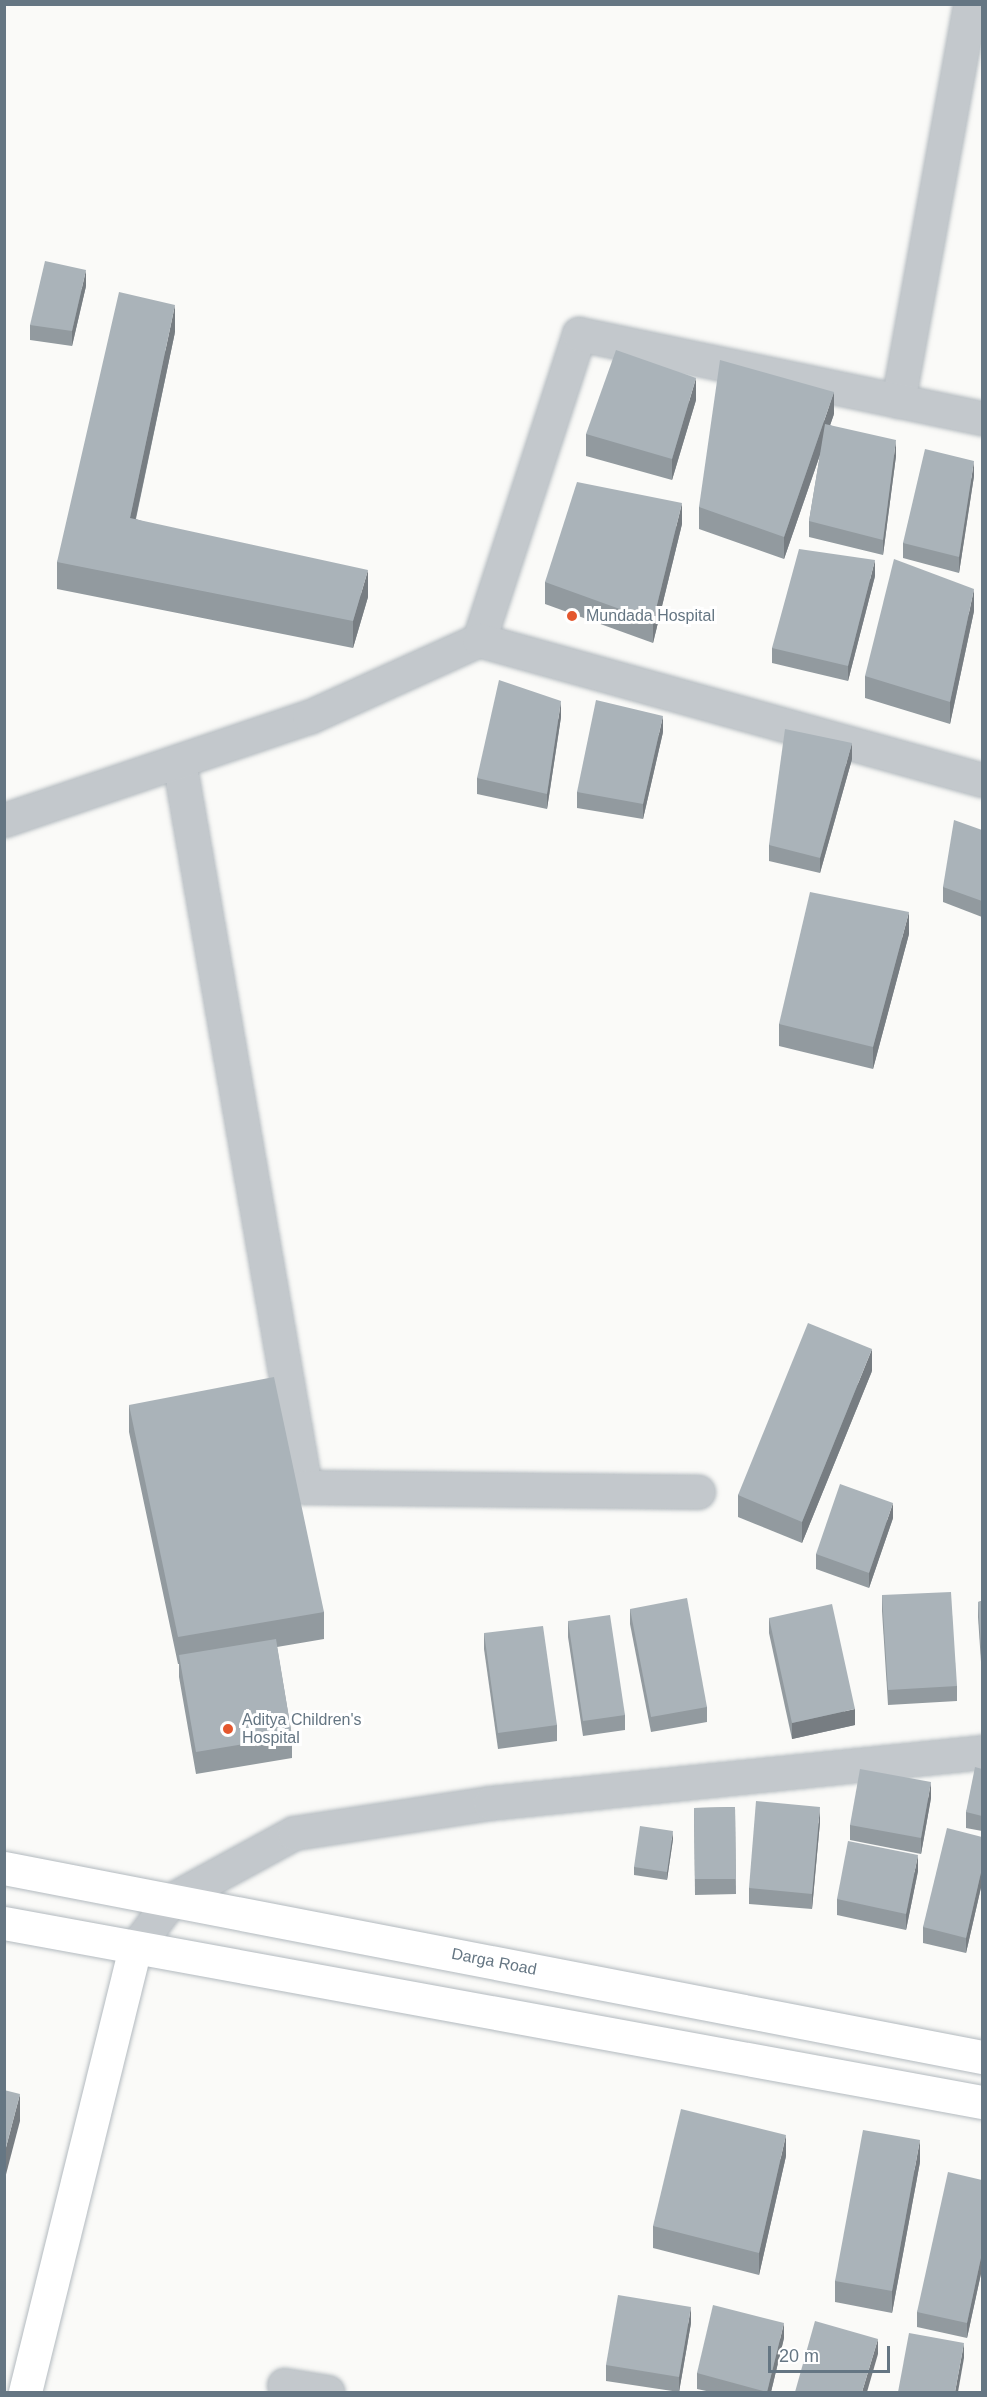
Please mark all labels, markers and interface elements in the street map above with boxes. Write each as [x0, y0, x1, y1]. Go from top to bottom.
place label: Mundada Hospital [586, 606, 715, 626]
marker: Mundada Hospital [563, 607, 581, 625]
place label: Aditya Children's Hospital [242, 1710, 362, 1748]
marker: Aditya Children's Hospital [219, 1720, 237, 1738]
street label: Darga Road [450, 1944, 538, 1980]
scale bar [771, 2334, 892, 2372]
text: 20 m [779, 2346, 819, 2366]

